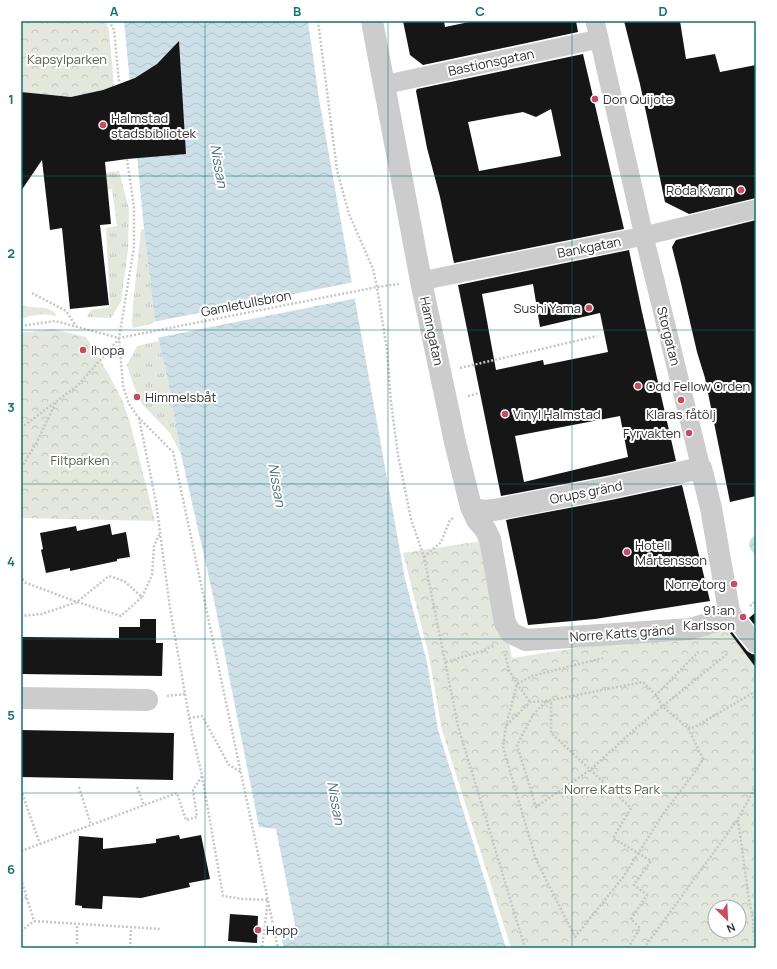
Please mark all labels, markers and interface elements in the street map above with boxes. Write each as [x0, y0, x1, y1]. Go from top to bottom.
text: A [110, 2, 119, 20]
text: B [293, 2, 301, 20]
text: C [475, 2, 485, 20]
text: D [658, 2, 668, 20]
street label: Bastionsgatan [446, 44, 536, 80]
park label: Kapsylparken [27, 50, 107, 68]
text: 1 [8, 90, 14, 108]
place label: Don Quijote [603, 90, 674, 108]
marker: Don Quijote [590, 94, 600, 104]
place label: Halmstad stadsbibliotek [111, 109, 197, 142]
marker: Halmstad stadsbibliotek [98, 120, 108, 130]
water label: Nissan [206, 143, 233, 190]
place label: Röda Kvarn [666, 181, 733, 199]
marker: Röda Kvarn [736, 185, 746, 195]
street label: Bankgatan [556, 232, 622, 262]
text: 2 [7, 244, 15, 262]
street label: Gamletullsbron [199, 285, 293, 321]
street label: Hamngatan [416, 295, 448, 367]
place label: Sushi Yama [513, 299, 581, 317]
marker: Sushi Yama [584, 303, 594, 313]
street label: Storgatan [653, 305, 685, 367]
place label: Ihopa [91, 341, 124, 359]
marker: Ihopa [78, 345, 88, 355]
place label: Odd Fellow Orden [646, 377, 750, 395]
marker: Odd Fellow Orden [633, 381, 643, 391]
place label: Himmelsbåt [145, 388, 217, 406]
marker: Himmelsbåt [132, 392, 142, 402]
marker: Klaras fåtölj [676, 395, 686, 405]
text: 3 [7, 398, 15, 416]
place label: Vinyl Halmstad [513, 405, 601, 423]
place label: Klaras fåtölj [646, 405, 716, 423]
marker: Vinyl Halmstad [500, 409, 510, 419]
place label: Fyrvakten [623, 424, 681, 442]
marker: Fyrvakten [684, 428, 694, 438]
park label: Filtparken [51, 451, 109, 469]
water label: Nissan [264, 462, 291, 509]
street label: Orups gränd [548, 476, 624, 508]
place label: Hotell Mårtensson [635, 536, 707, 569]
marker: Hotell Mårtensson [622, 547, 632, 557]
text: 4 [7, 552, 15, 570]
place label: Norre torg [665, 575, 726, 593]
marker: Norre torg [729, 579, 739, 589]
place label: 91:an Karlsson [683, 601, 735, 634]
marker: 91:an Karlsson [738, 612, 748, 622]
street label: Norre Katts gränd [569, 620, 675, 646]
text: 5 [7, 706, 15, 724]
water label: Nissan [323, 780, 350, 827]
park label: Norre Katts Park [564, 780, 661, 798]
text: 6 [7, 860, 15, 878]
north arrow [707, 899, 747, 939]
text: N [725, 920, 738, 937]
place label: Hopp [266, 921, 298, 939]
marker: Hopp [253, 925, 263, 935]

